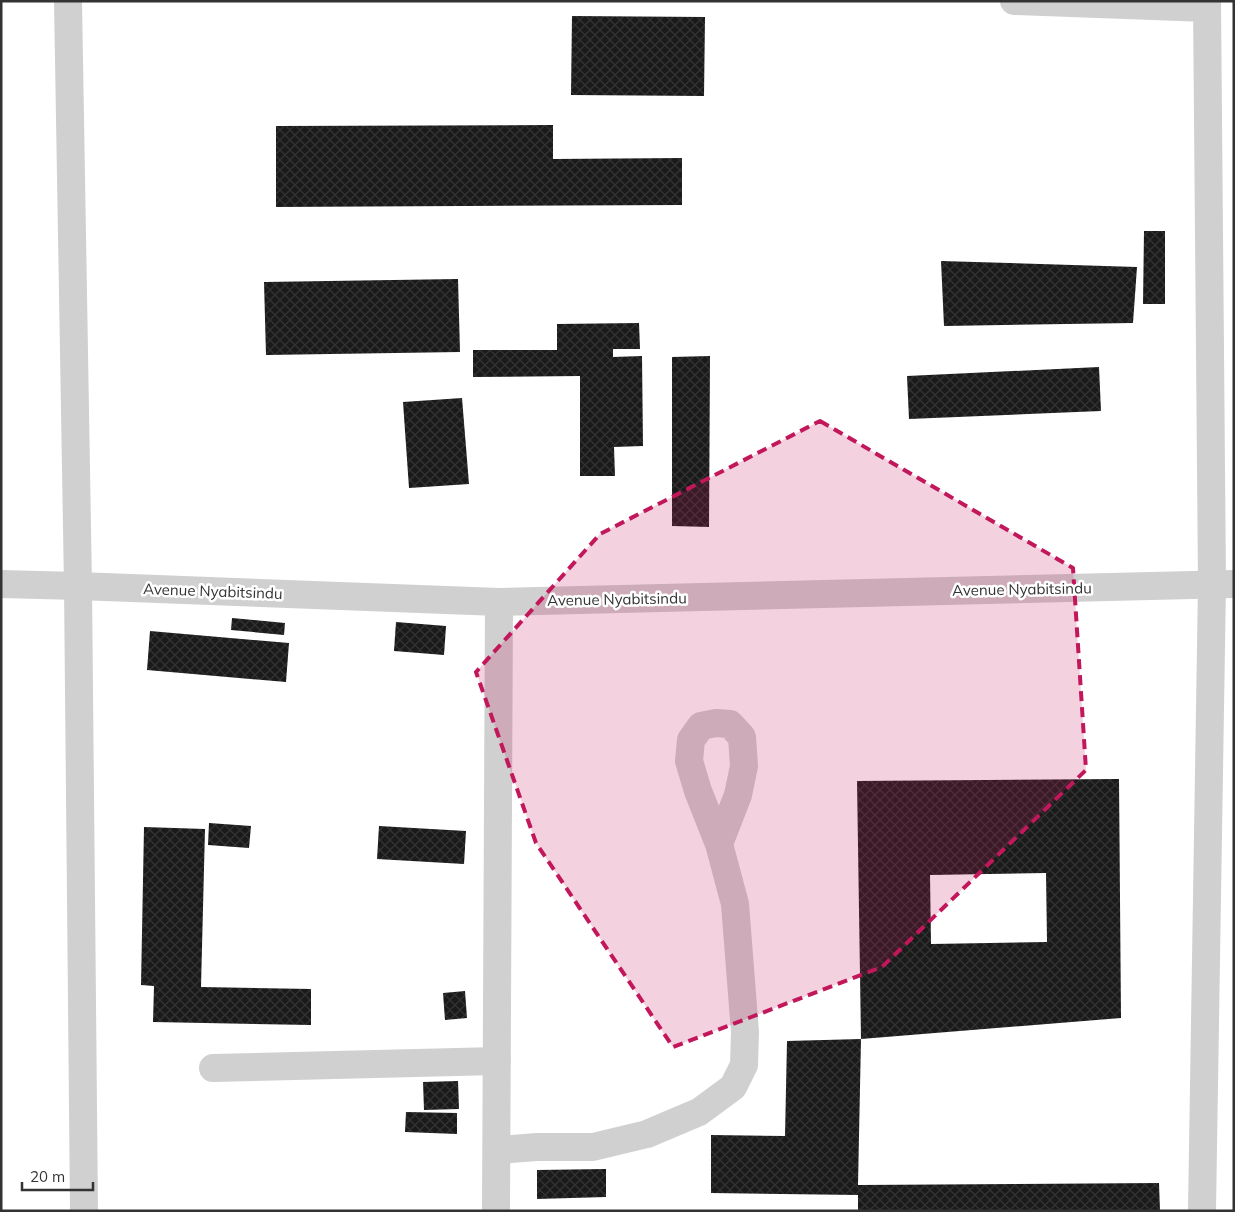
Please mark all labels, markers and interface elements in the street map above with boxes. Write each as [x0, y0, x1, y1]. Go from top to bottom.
street label: Avenue Nyabitsindu [952, 578, 1092, 600]
street label: Avenue Nyabitsindu [143, 579, 283, 603]
street label: Avenue Nyabitsindu [547, 588, 687, 610]
scale bar [22, 1160, 94, 1192]
text: 20 m [30, 1167, 65, 1186]

